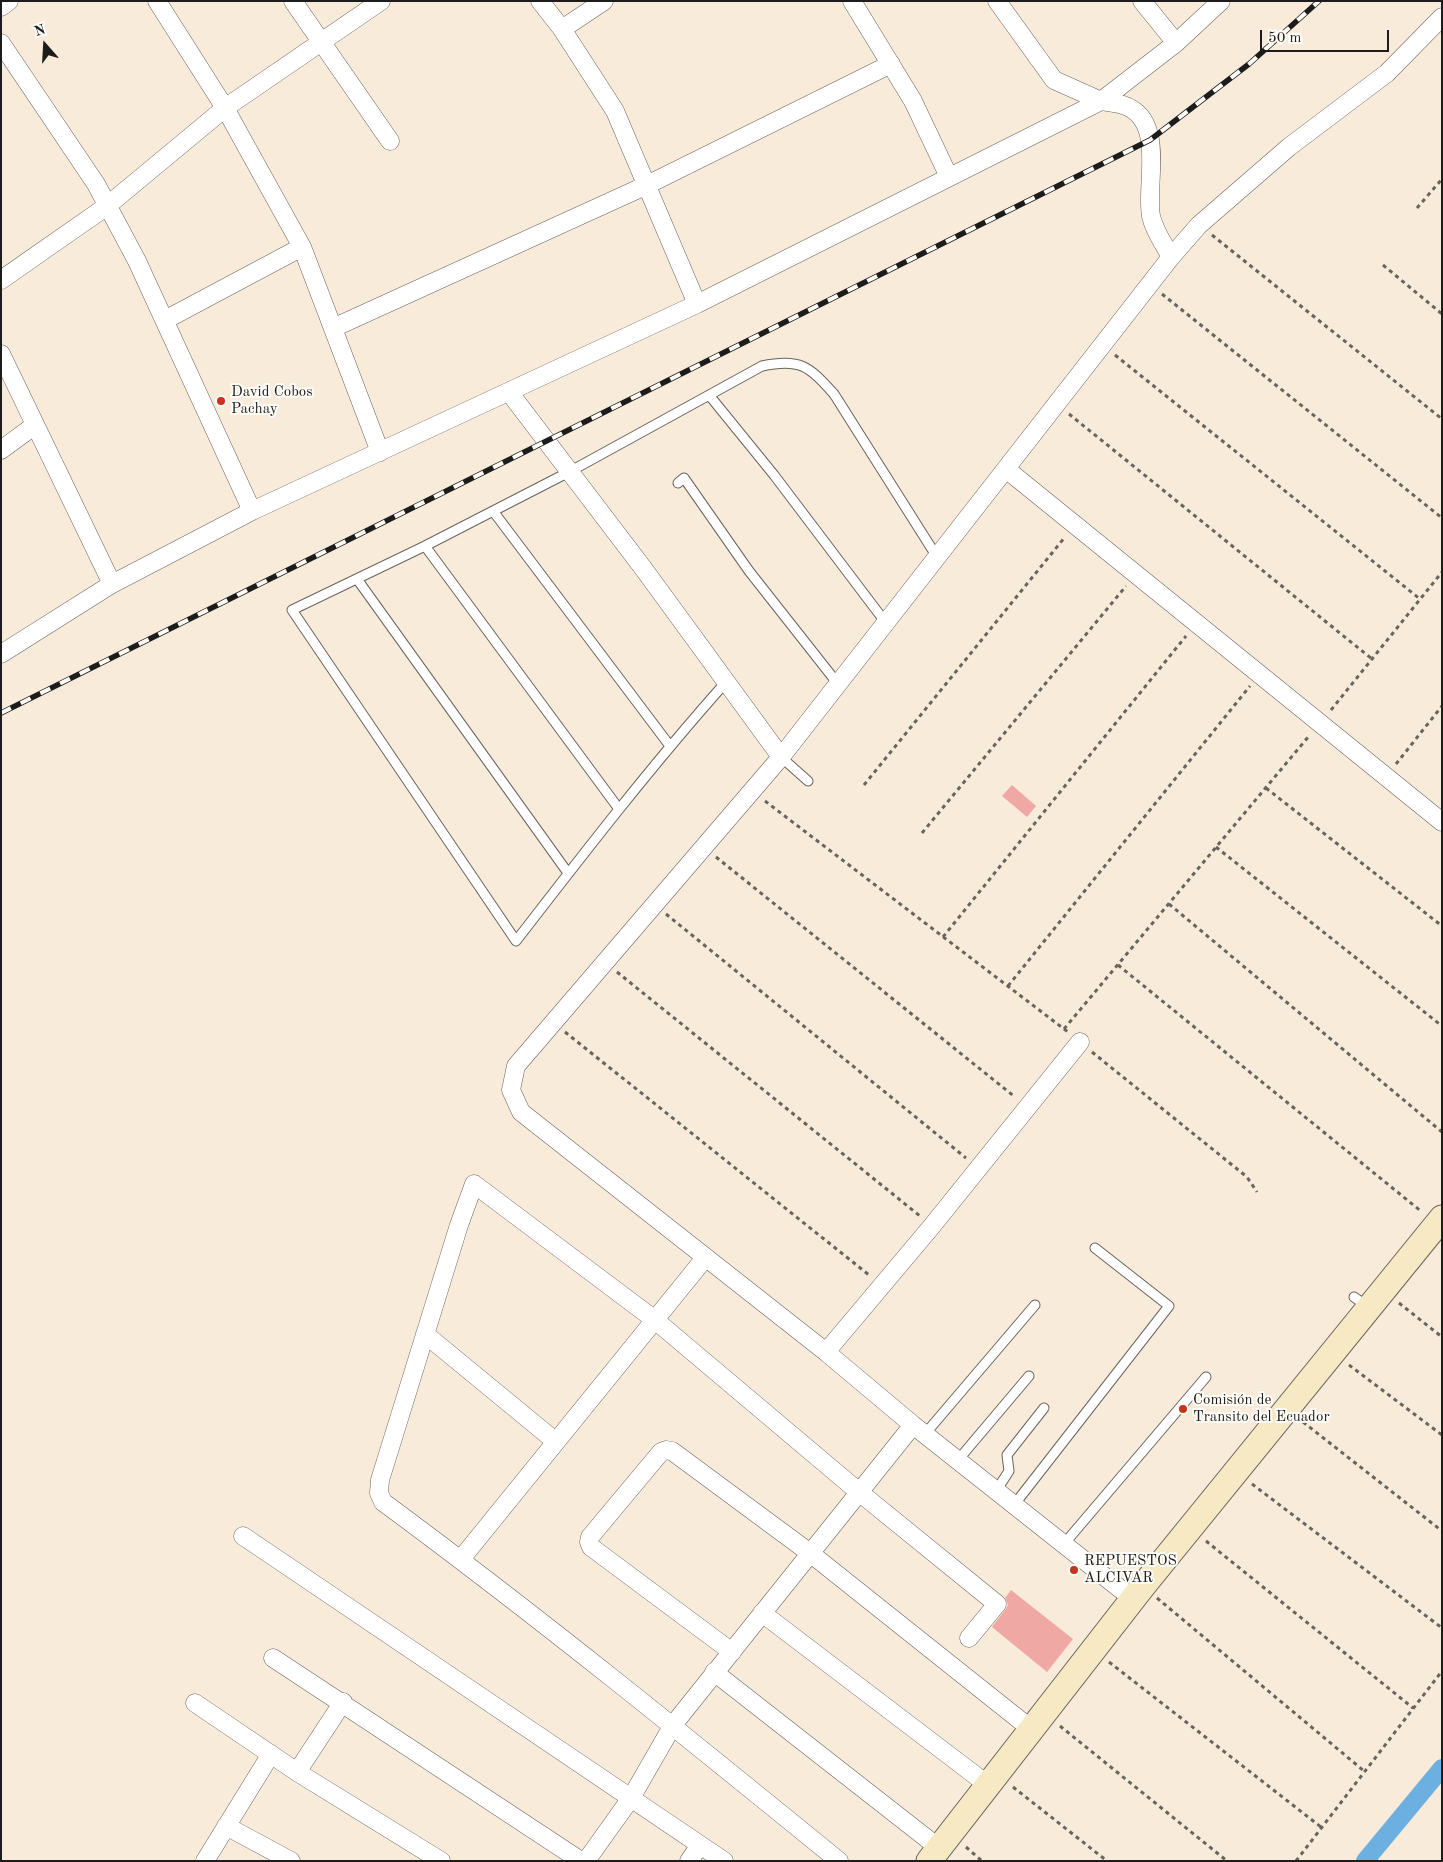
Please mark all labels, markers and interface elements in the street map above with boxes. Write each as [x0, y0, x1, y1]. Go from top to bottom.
north arrow [20, 20, 70, 70]
scale bar [1263, 20, 1392, 52]
text: N [33, 22, 47, 39]
text: 50 m [1268, 31, 1302, 46]
place label: David Cobos Pachay [231, 383, 313, 418]
marker: David Cobos Pachay [215, 395, 227, 407]
place label: Comisión de Transito del Ecuador [1193, 1391, 1330, 1426]
marker: Comisión de Transito del Ecuador [1177, 1403, 1189, 1415]
place label: REPUESTOS ALCIVAR [1084, 1552, 1177, 1587]
marker: REPUESTOS ALCIVAR [1068, 1564, 1080, 1576]

